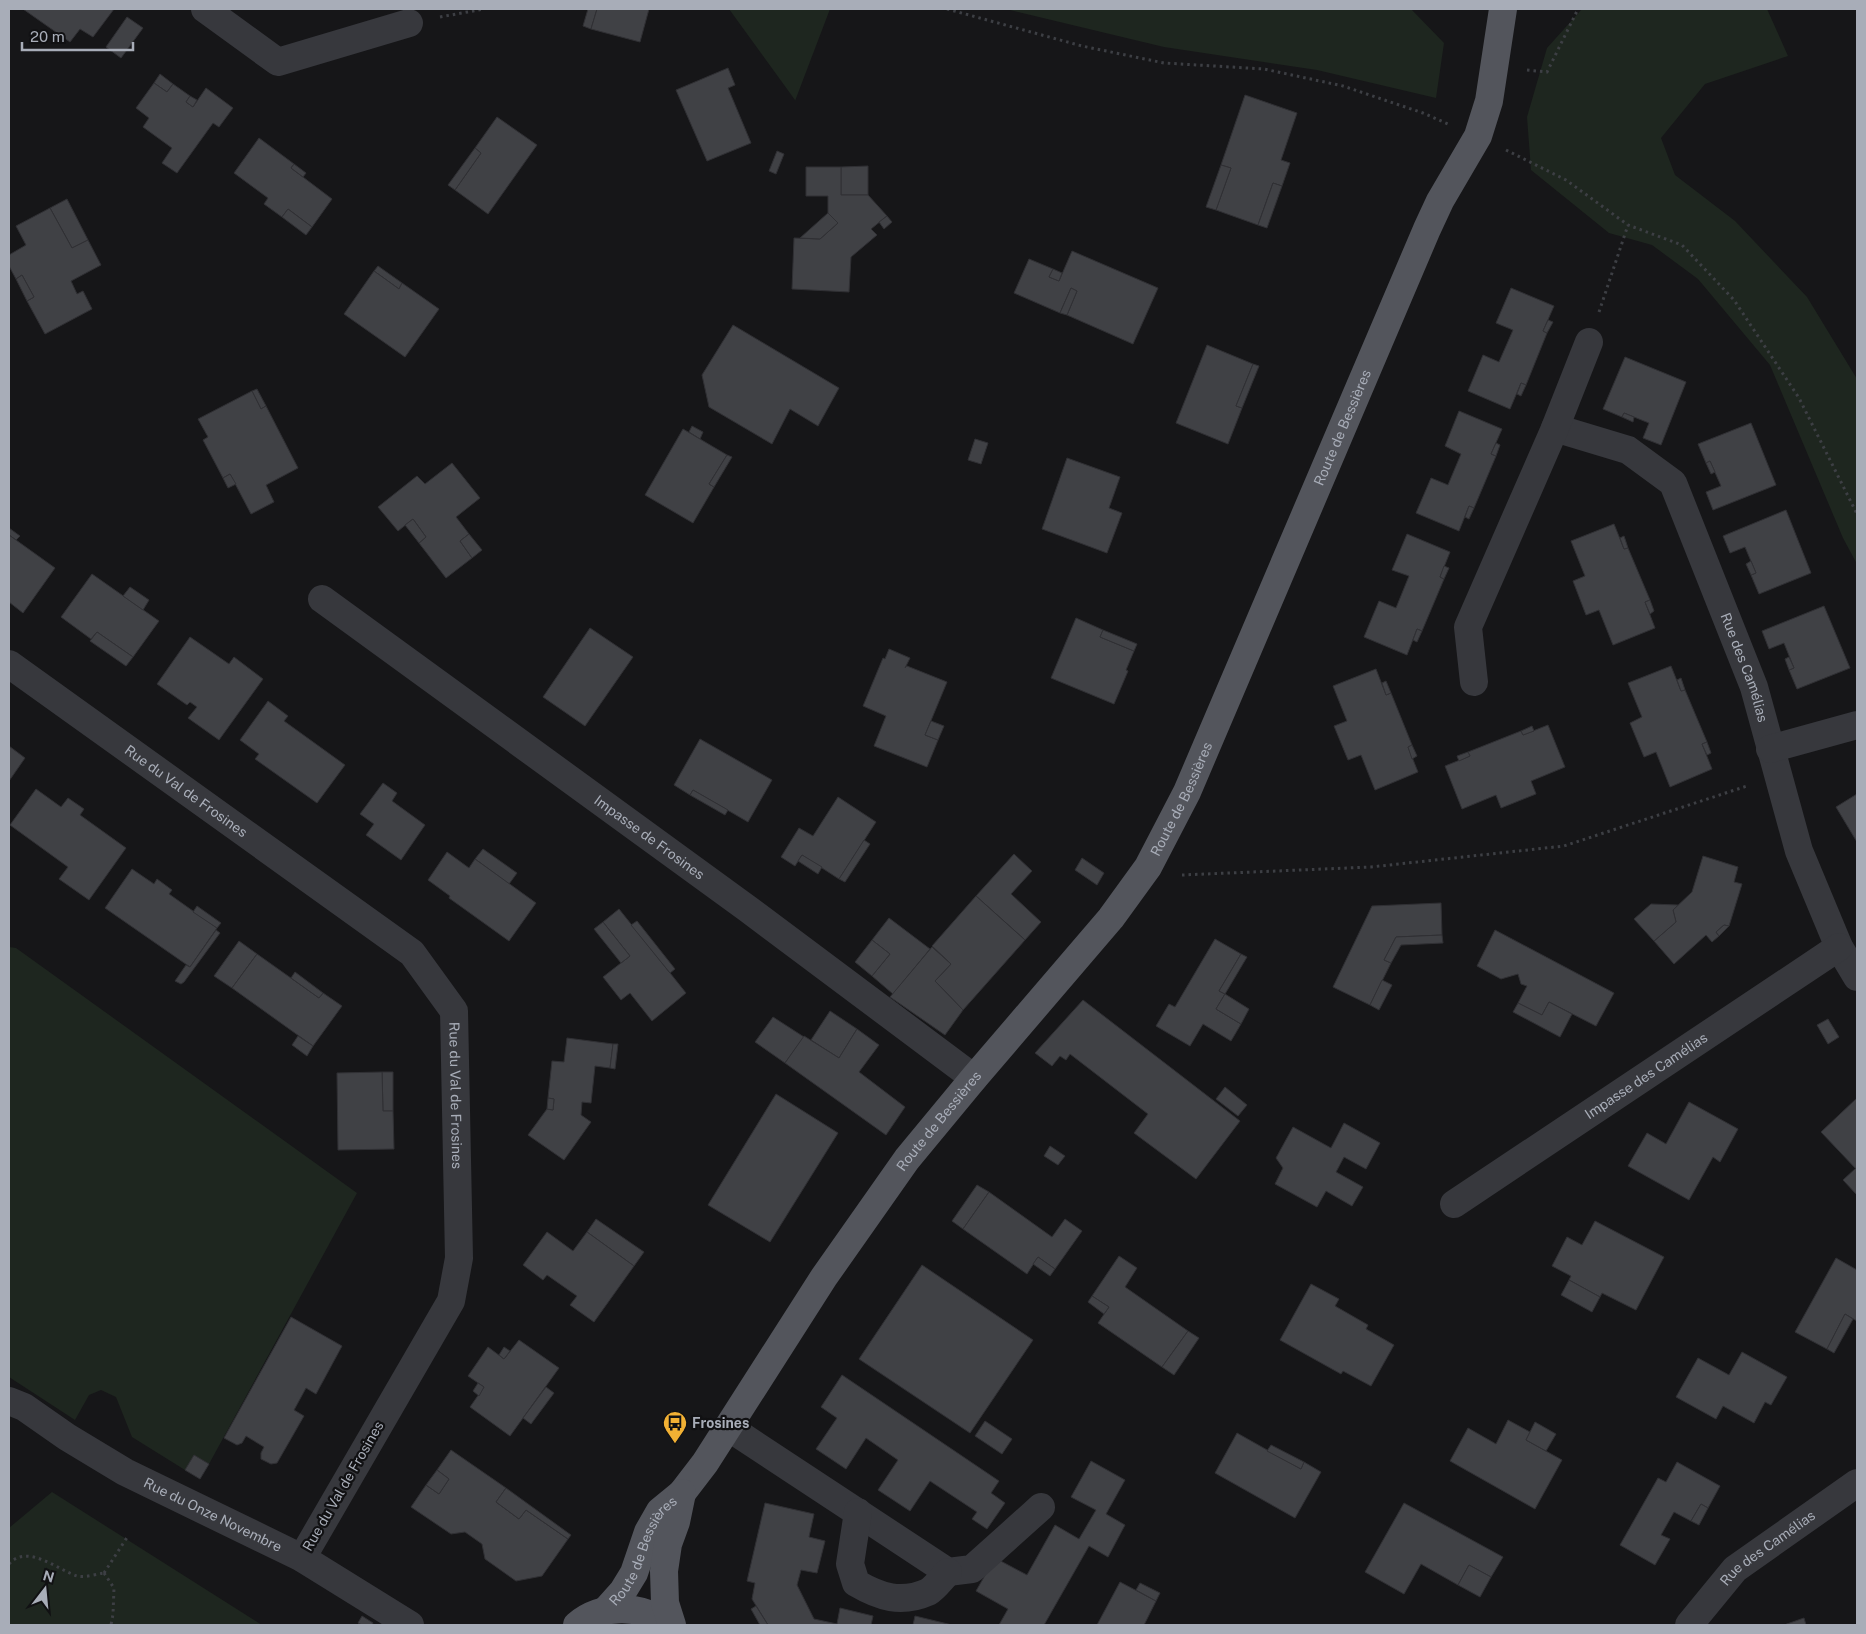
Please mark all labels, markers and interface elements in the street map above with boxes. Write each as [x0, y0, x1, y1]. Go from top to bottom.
scale bar [22, 20, 134, 52]
text: 20 m [30, 28, 65, 45]
street label: Route de Bessières [1311, 367, 1374, 488]
street label: Rue des Camélias [1717, 611, 1771, 724]
street label: Route de Bessières [1147, 740, 1215, 859]
street label: Rue du Val de Frosines [122, 742, 251, 840]
street label: Impasse de Frosines [591, 792, 708, 883]
street label: Rue du Val de Frosines [446, 1022, 465, 1169]
street label: Impasse des Camélias [1582, 1029, 1710, 1122]
street label: Route de Bessières [893, 1068, 984, 1174]
bus stop icon: Frosines [662, 1410, 688, 1444]
place label: Frosines [692, 1415, 749, 1431]
street label: Rue du Val de Frosines [299, 1418, 387, 1554]
street label: Rue du Onze Novembre [141, 1474, 285, 1555]
street label: Route de Bessières [606, 1493, 680, 1609]
street label: Rue des Camélias [1717, 1507, 1818, 1589]
north arrow [20, 1564, 70, 1614]
text: N [41, 1567, 56, 1586]

